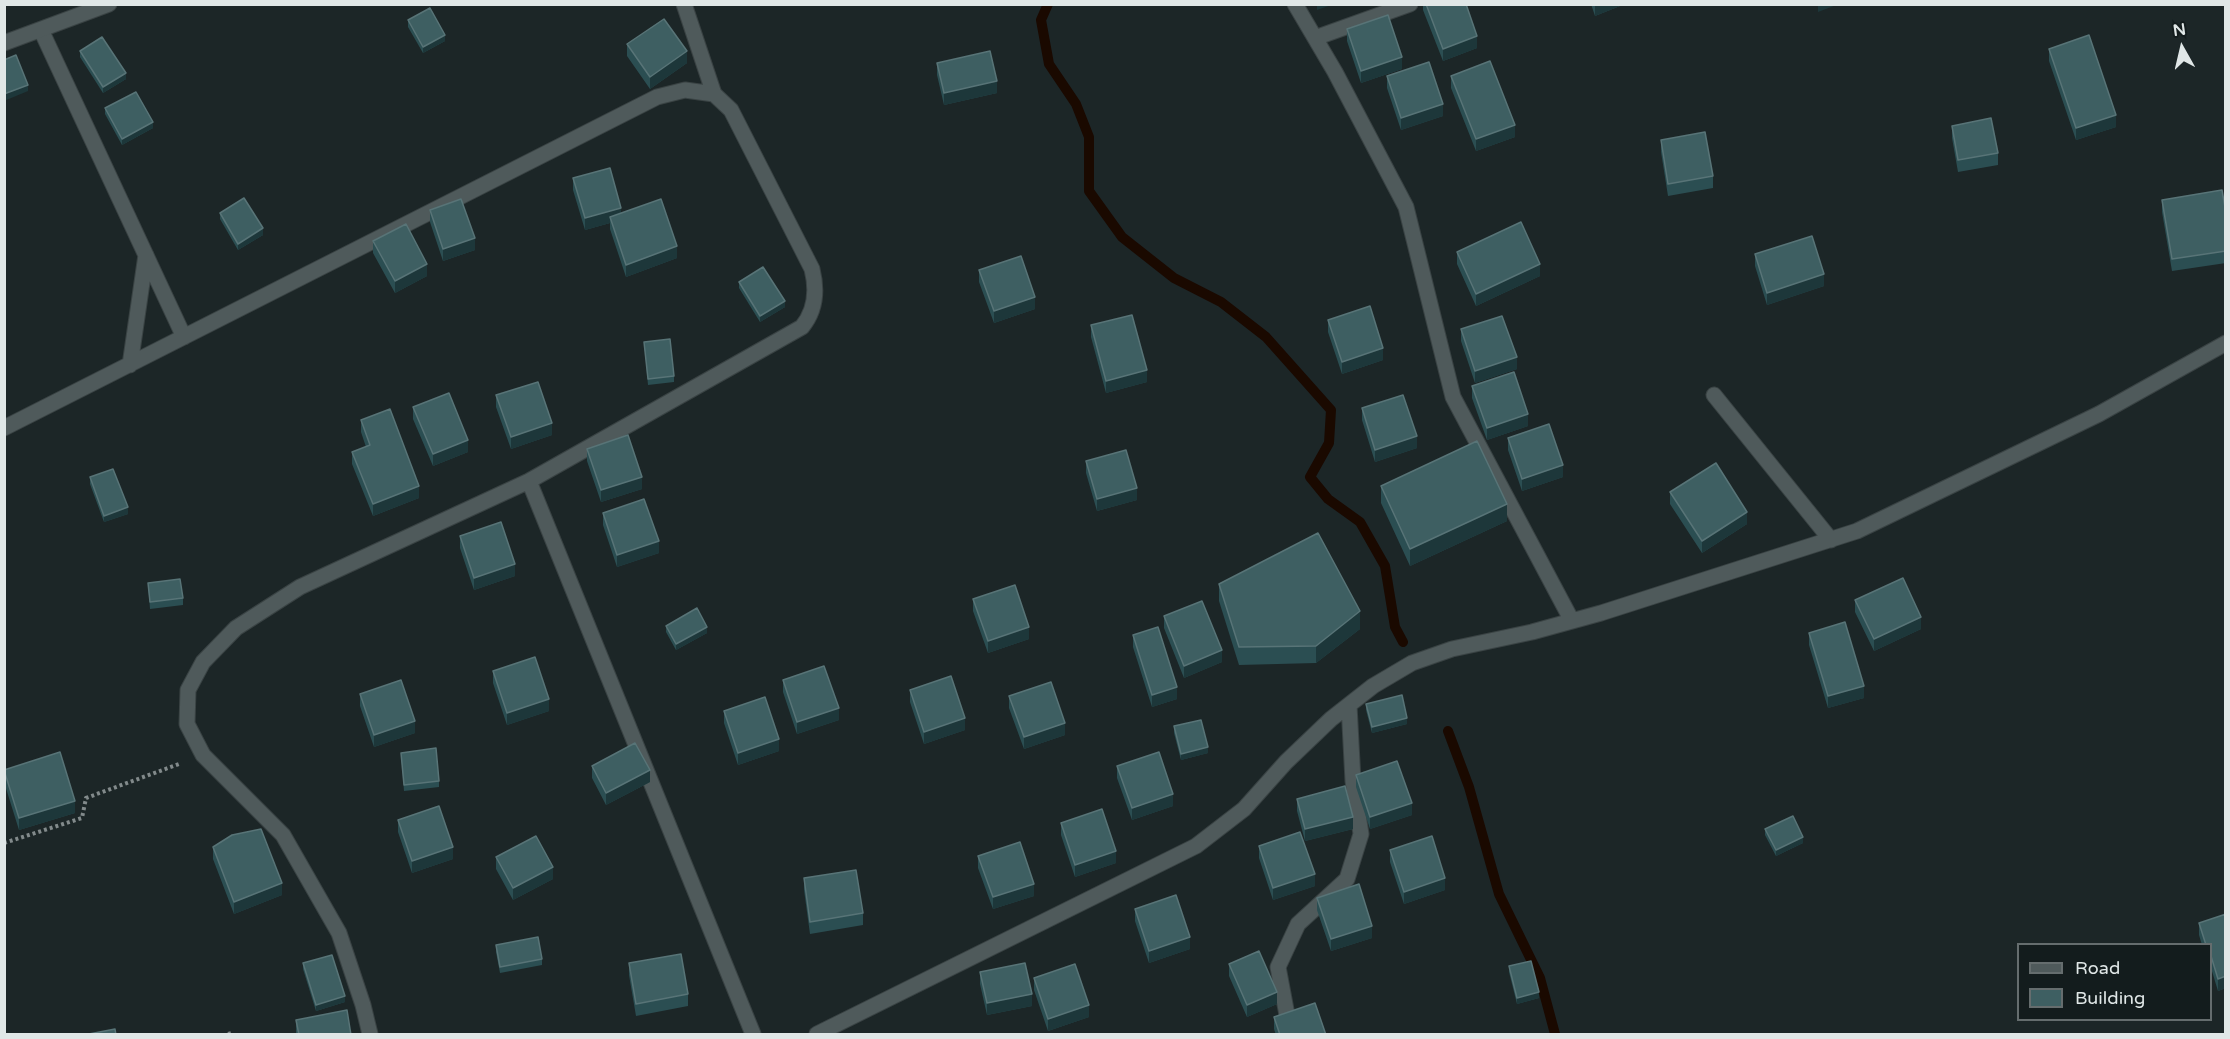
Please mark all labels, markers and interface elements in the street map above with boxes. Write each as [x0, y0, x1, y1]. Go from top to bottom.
north arrow [2152, 18, 2212, 78]
text: N [2172, 19, 2187, 41]
legend [2017, 943, 2212, 1021]
text: Road [2075, 957, 2120, 979]
text: Building [2075, 987, 2145, 1009]

